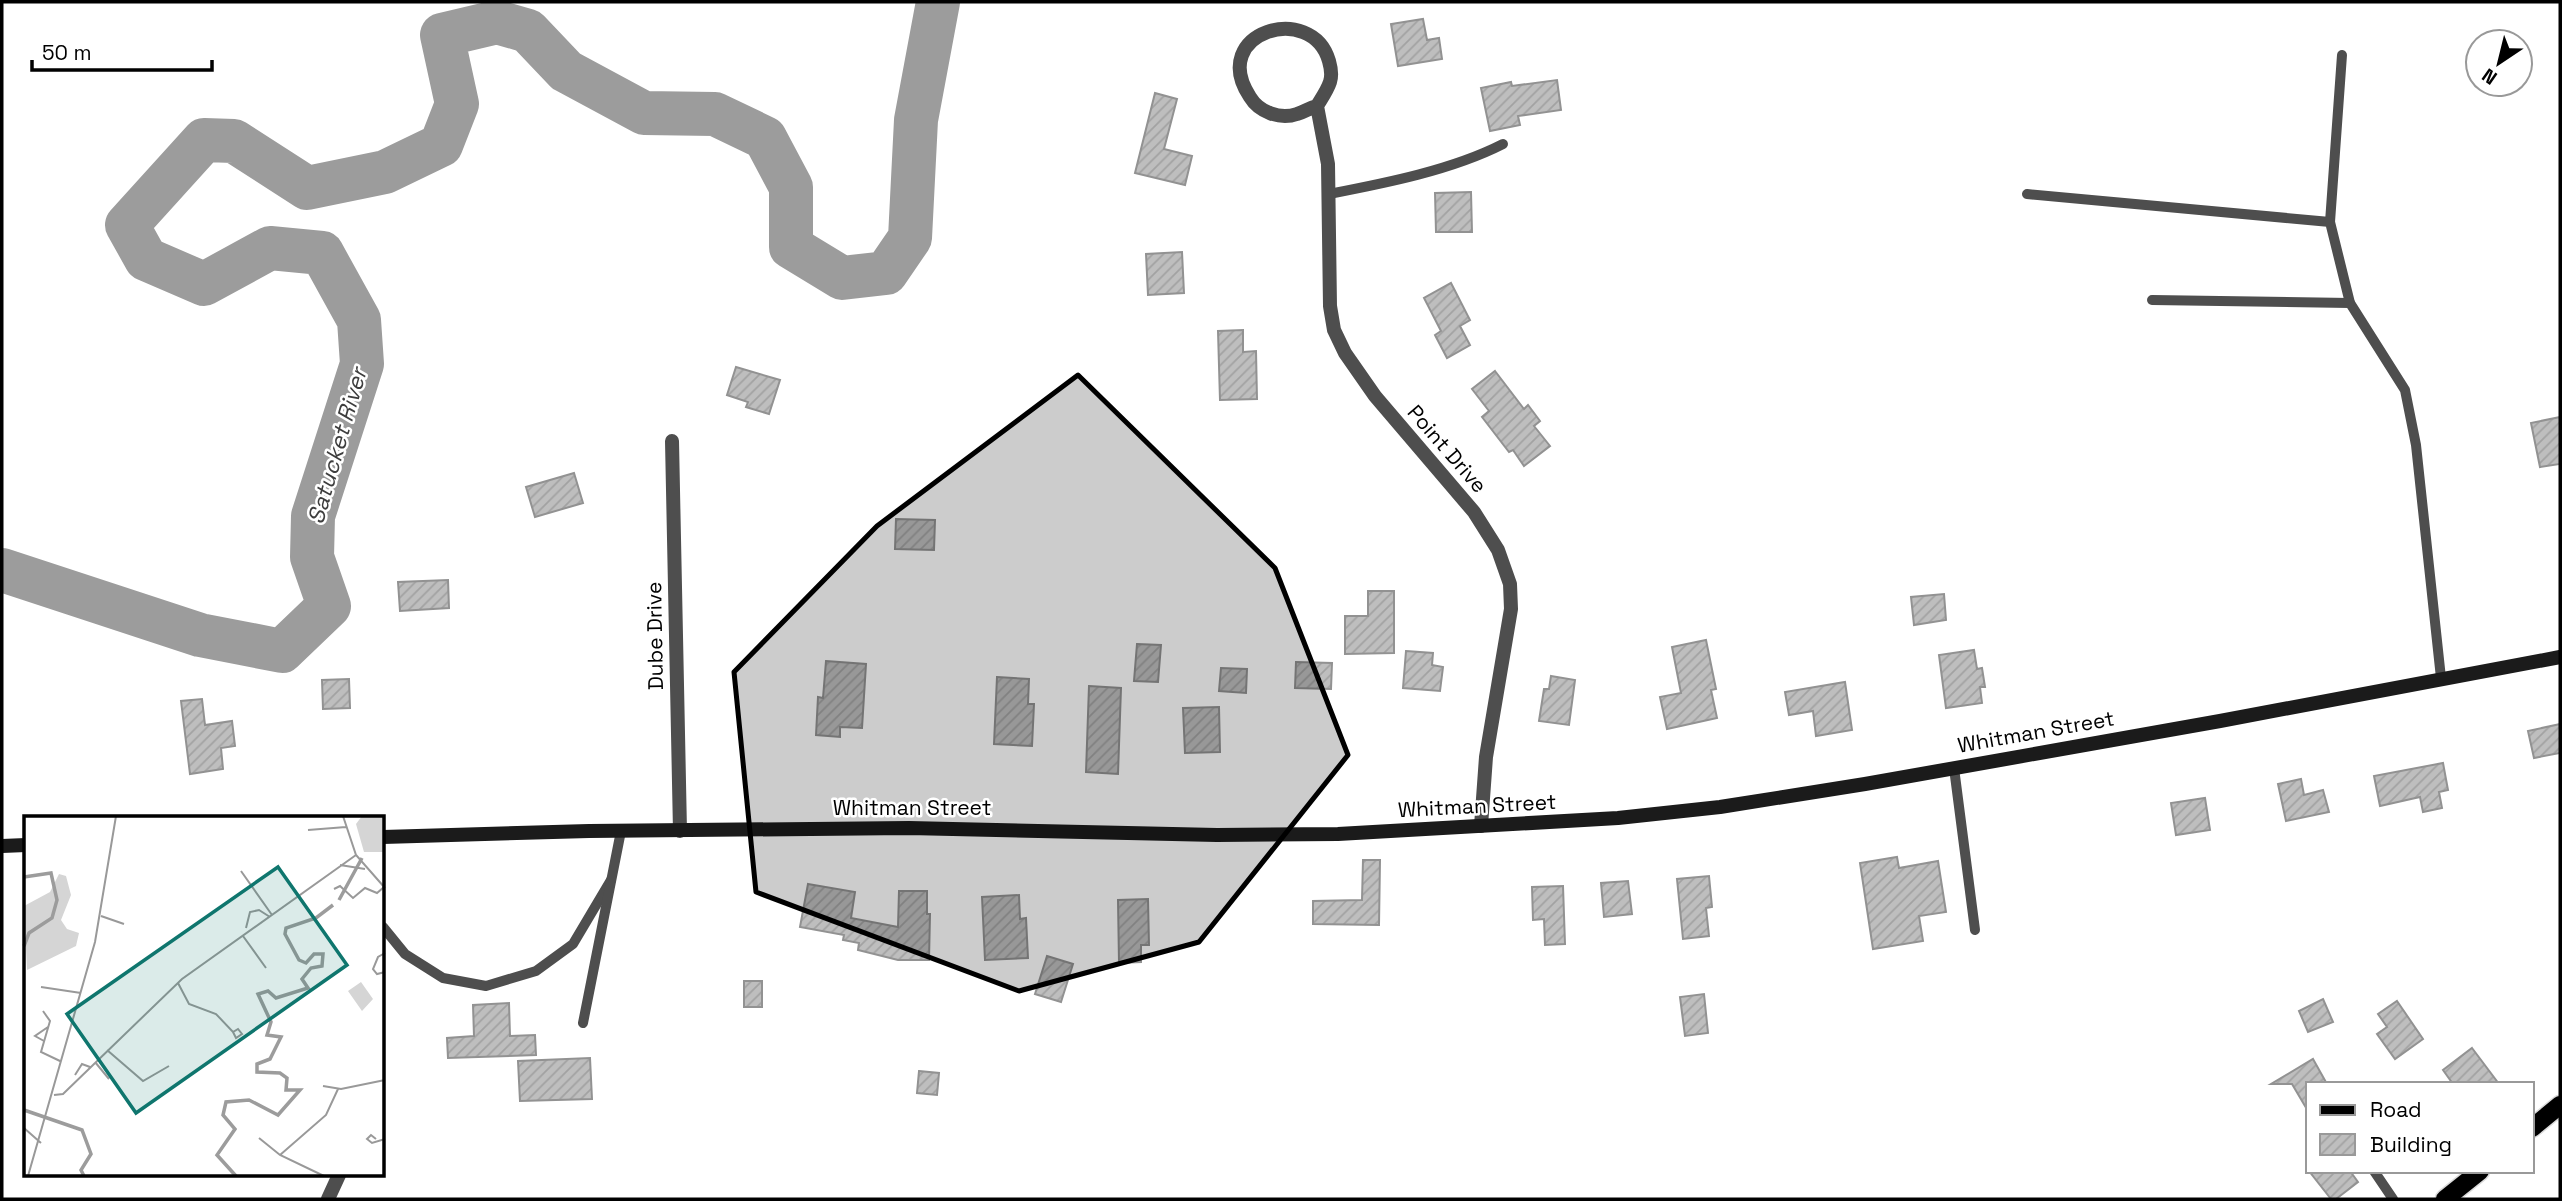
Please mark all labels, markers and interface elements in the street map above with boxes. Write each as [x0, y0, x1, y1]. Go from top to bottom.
scale bar [32, 28, 212, 72]
north arrow [2464, 28, 2534, 98]
text: 50 m [42, 39, 92, 66]
text: N [2477, 63, 2502, 90]
water label: Satucket River [300, 362, 374, 527]
street label: Point Drive [1402, 399, 1493, 498]
street label: Dube Drive [640, 582, 669, 690]
street label: Whitman Street [1955, 704, 2116, 759]
street label: Whitman Street [1397, 788, 1557, 823]
street label: Whitman Street [833, 794, 991, 821]
inset map [24, 816, 385, 1176]
legend [2306, 1082, 2534, 1173]
text: Road [2370, 1096, 2422, 1123]
text: Building [2370, 1131, 2452, 1158]

